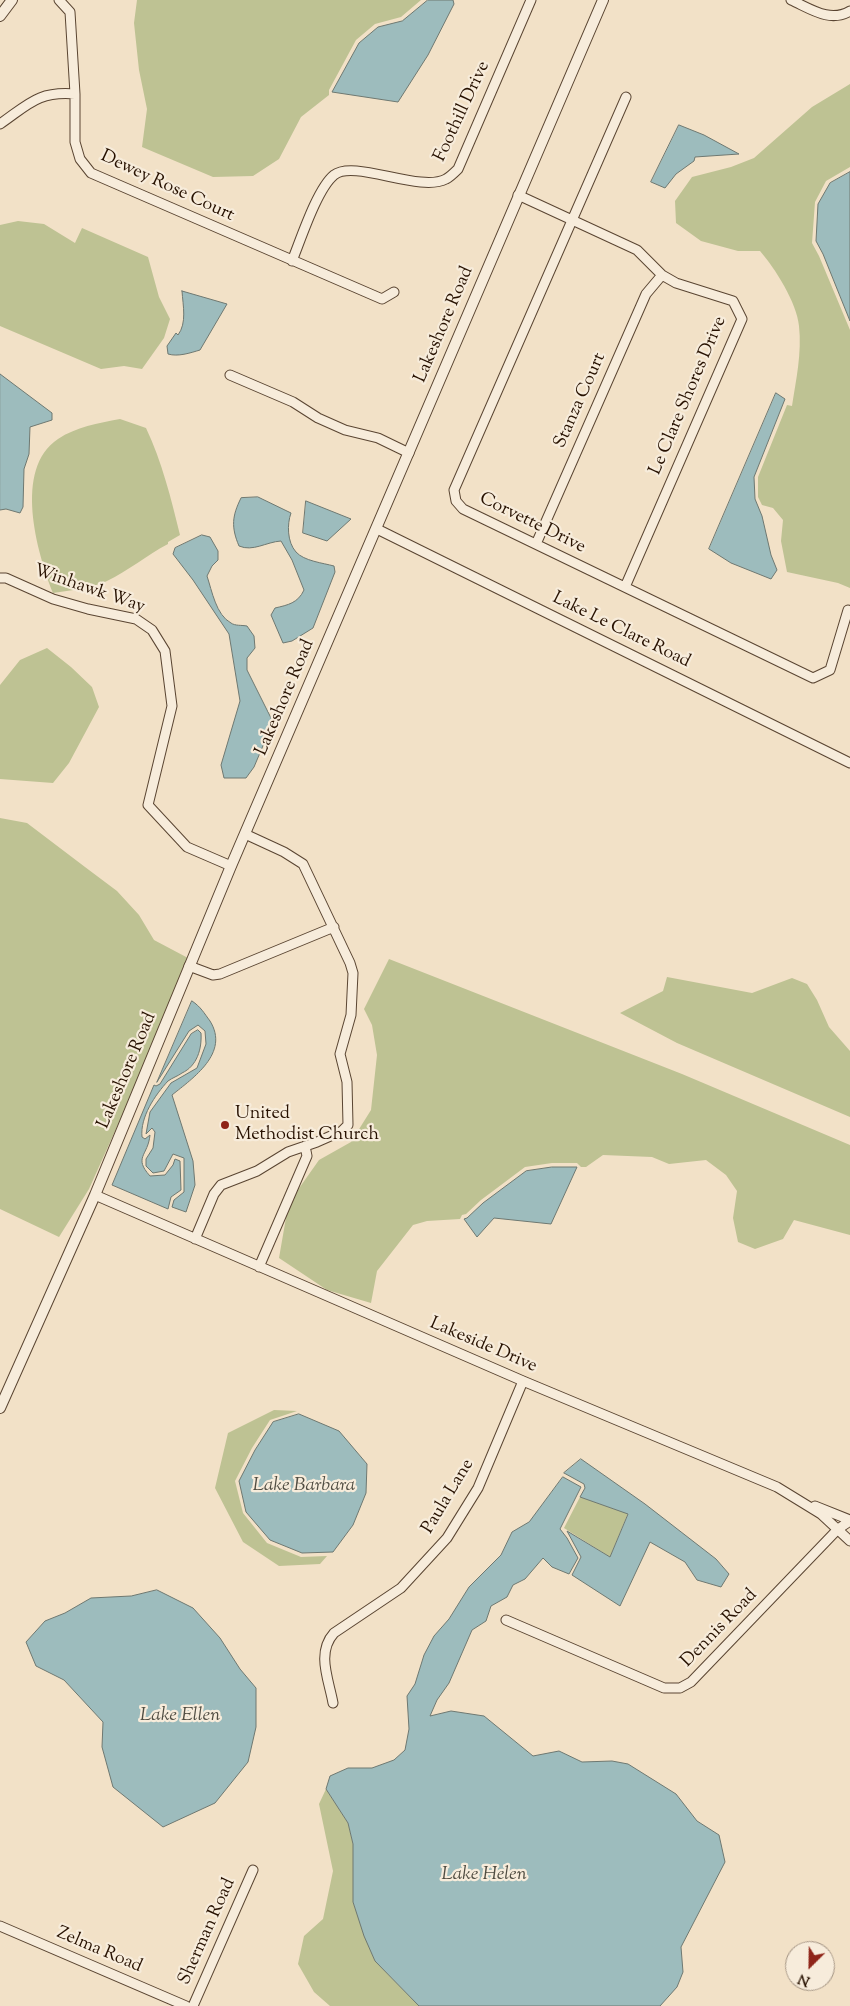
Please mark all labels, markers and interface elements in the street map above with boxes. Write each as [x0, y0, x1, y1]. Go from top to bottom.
street label: Foothill Drive [430, 58, 496, 166]
street label: Dewey Rose Court [97, 147, 237, 227]
street label: Lakeshore Road [411, 264, 479, 386]
street label: Le Clare Shores Drive [646, 314, 732, 478]
street label: Stanza Court [550, 350, 612, 452]
street label: Corvette Drive [475, 489, 589, 559]
street label: Winhawk Way [31, 561, 147, 619]
street label: Lake Le Clare Road [548, 588, 694, 674]
street label: Lakeshore Road [252, 637, 320, 759]
street label: Lakeshore Road [94, 1010, 162, 1132]
place label: United Methodist Church [235, 1104, 379, 1146]
marker: United Methodist Church [219, 1119, 231, 1131]
street label: Lakeside Drive [426, 1314, 540, 1378]
street label: Paula Lane [418, 1456, 480, 1538]
water label: Lake Barbara [253, 1476, 355, 1498]
street label: Dennis Road [677, 1585, 763, 1673]
water label: Lake Ellen [140, 1706, 220, 1728]
water label: Lake Helen [441, 1865, 527, 1887]
street label: Sherman Road [175, 1875, 241, 1989]
street label: Zelma Road [53, 1923, 145, 1979]
north arrow [785, 1941, 835, 1991]
text: N [795, 1967, 814, 1990]

